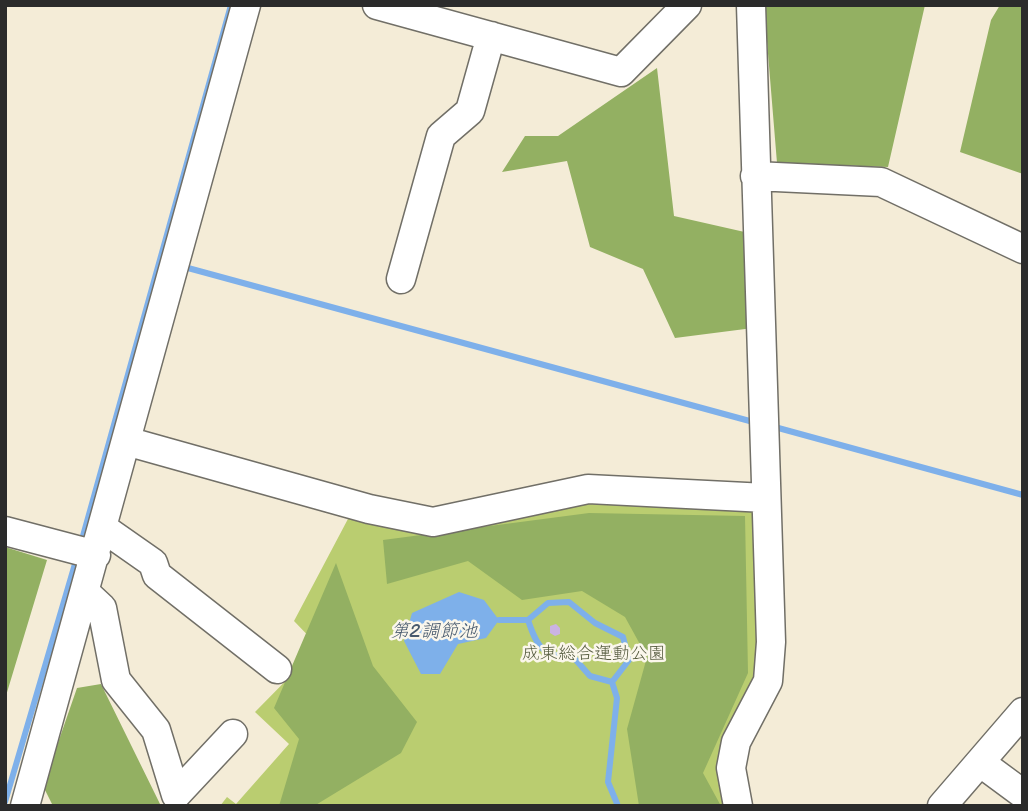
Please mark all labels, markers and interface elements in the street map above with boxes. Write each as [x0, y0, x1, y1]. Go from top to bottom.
water label: 第2調節池 [391, 621, 477, 643]
park label: 成東総合運動公園 [522, 643, 666, 665]

